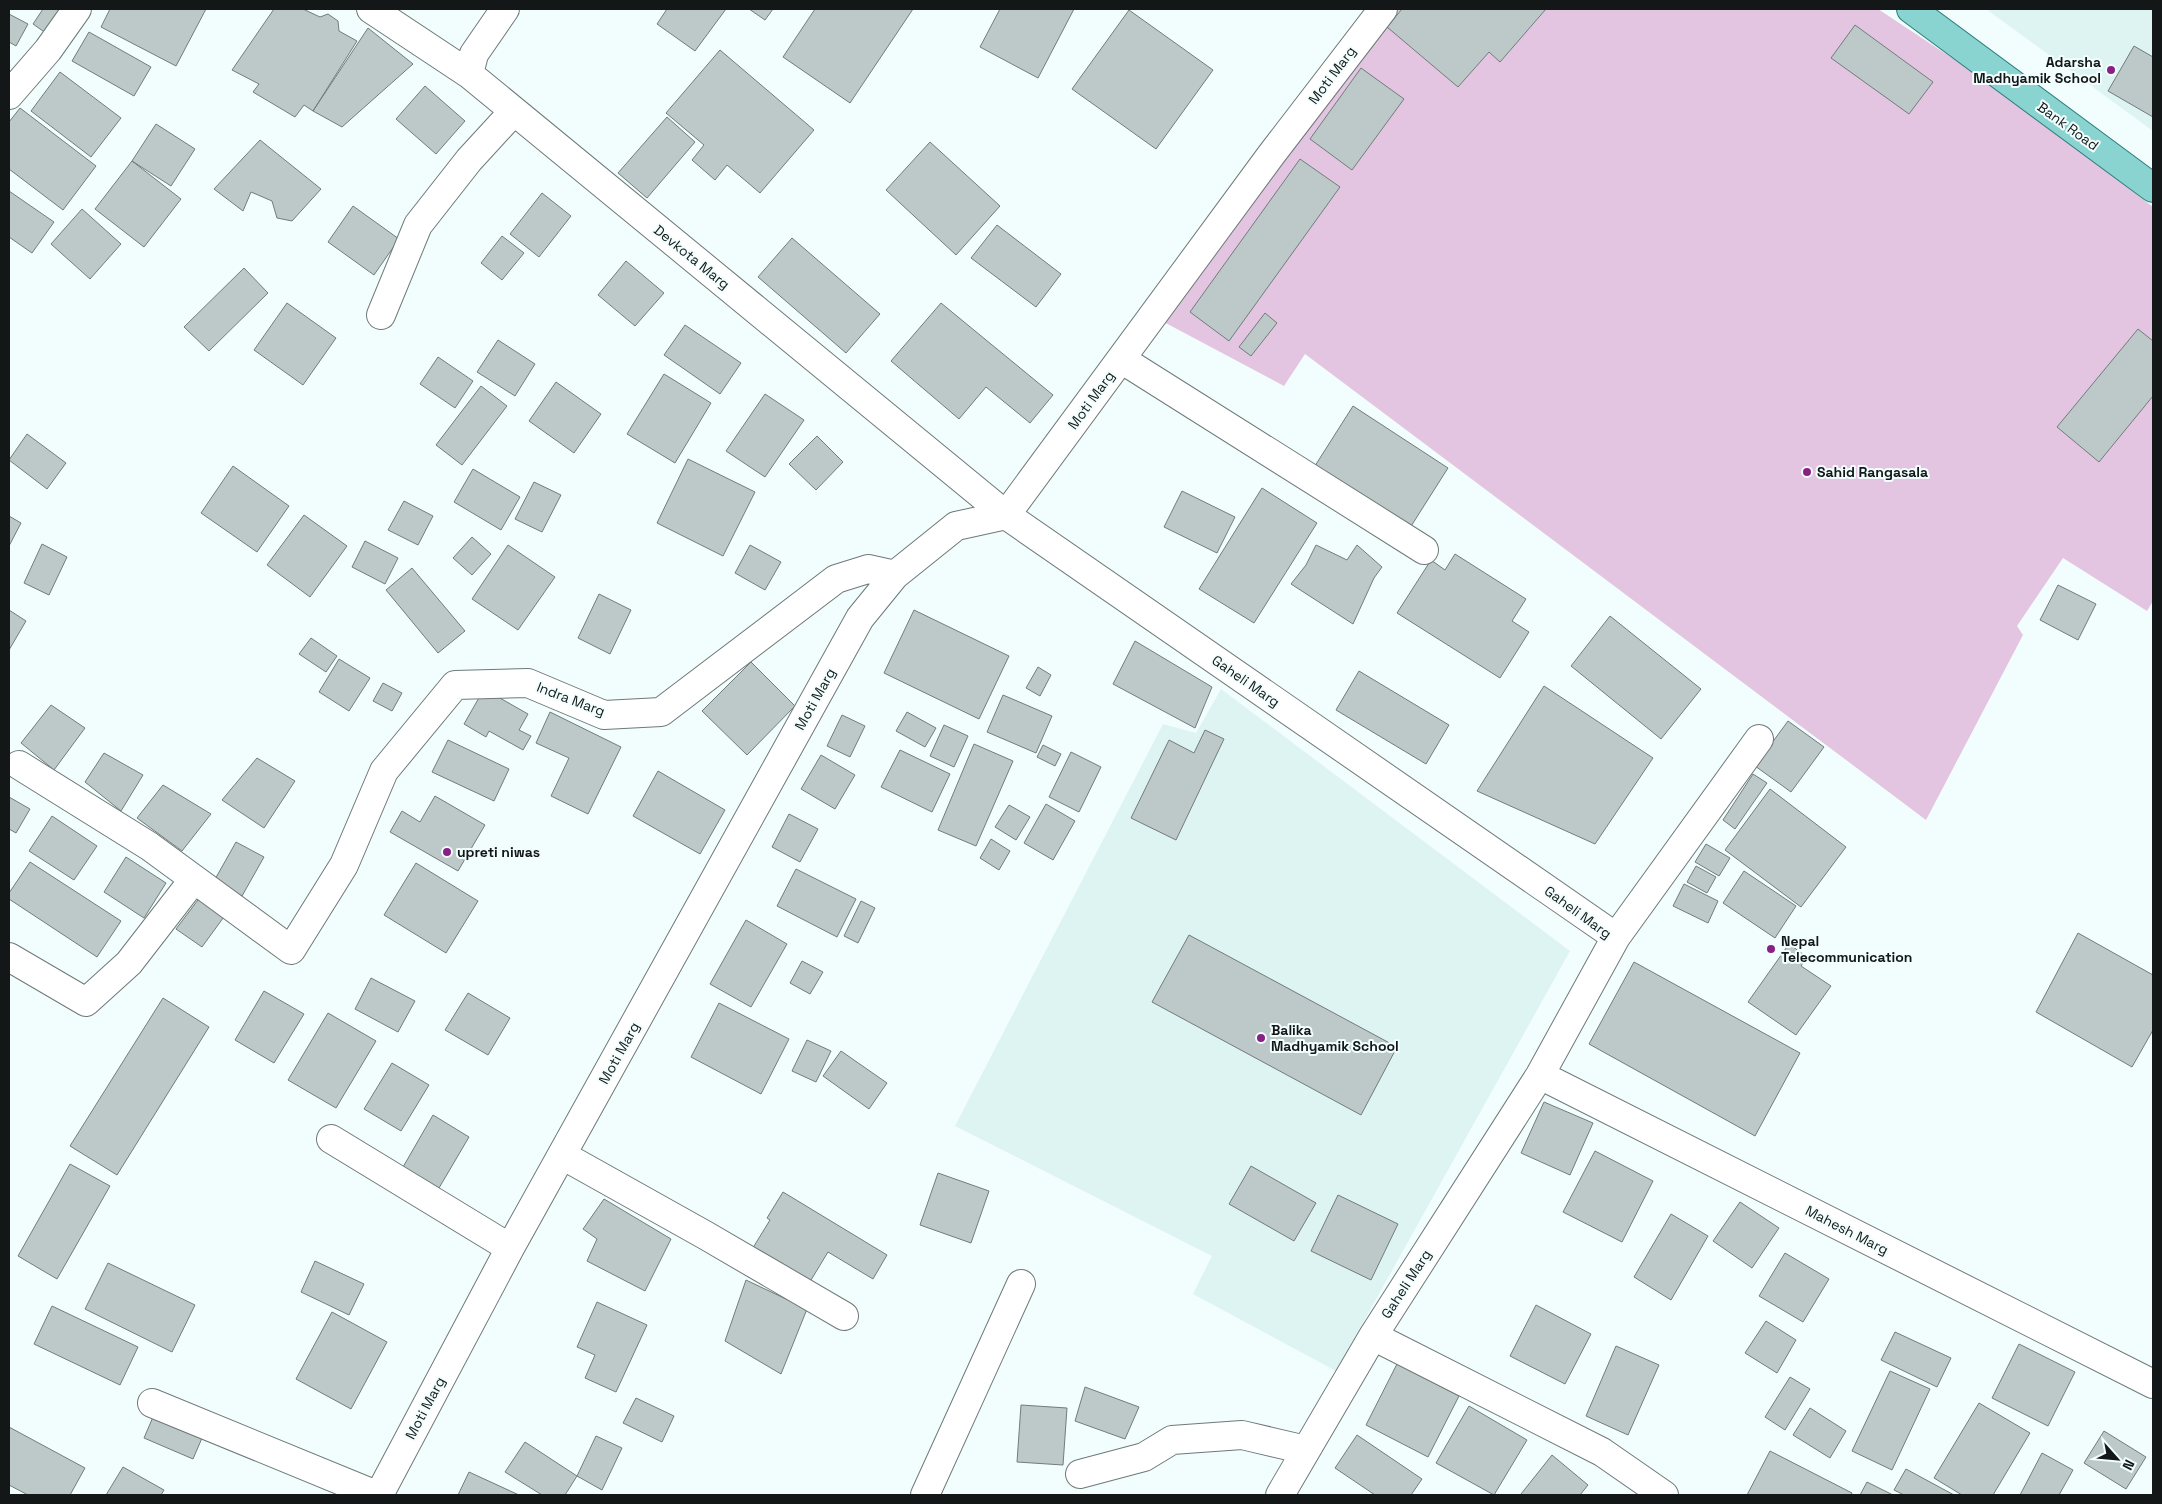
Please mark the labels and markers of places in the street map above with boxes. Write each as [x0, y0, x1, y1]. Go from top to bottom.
place label: Adarsha Madhyamik School [1973, 53, 2101, 87]
marker: Adarsha Madhyamik School [2105, 64, 2117, 76]
place label: Sahid Rangasala [1817, 463, 1928, 481]
marker: Sahid Rangasala [1801, 466, 1813, 478]
place label: upreti niwas [457, 843, 540, 861]
marker: upreti niwas [441, 846, 453, 858]
place label: Nepal Telecommunication [1781, 932, 1912, 966]
marker: Nepal Telecommunication [1765, 943, 1777, 955]
place label: Balika Madhyamik School [1271, 1021, 1399, 1055]
marker: Balika Madhyamik School [1255, 1032, 1267, 1044]

